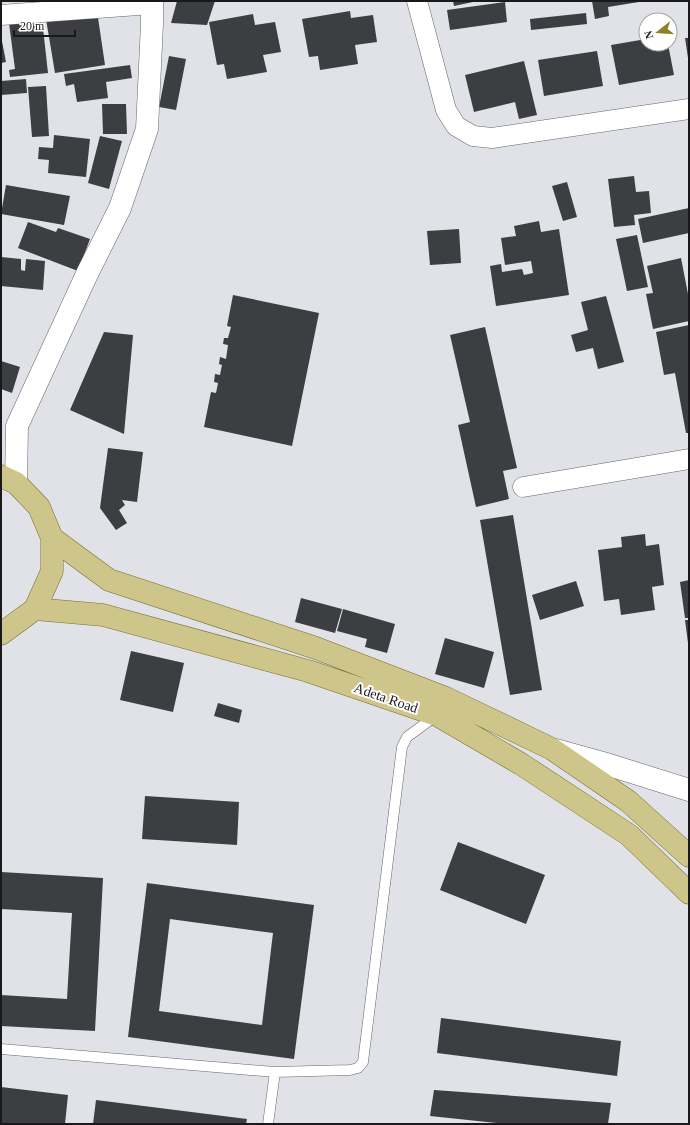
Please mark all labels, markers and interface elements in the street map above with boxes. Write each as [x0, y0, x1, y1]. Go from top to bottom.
scale bar [14, 12, 75, 38]
north arrow [638, 12, 678, 52]
text: 20 m [20, 19, 45, 33]
text: N [642, 29, 655, 40]
street label: Adeta Road [352, 680, 420, 716]

